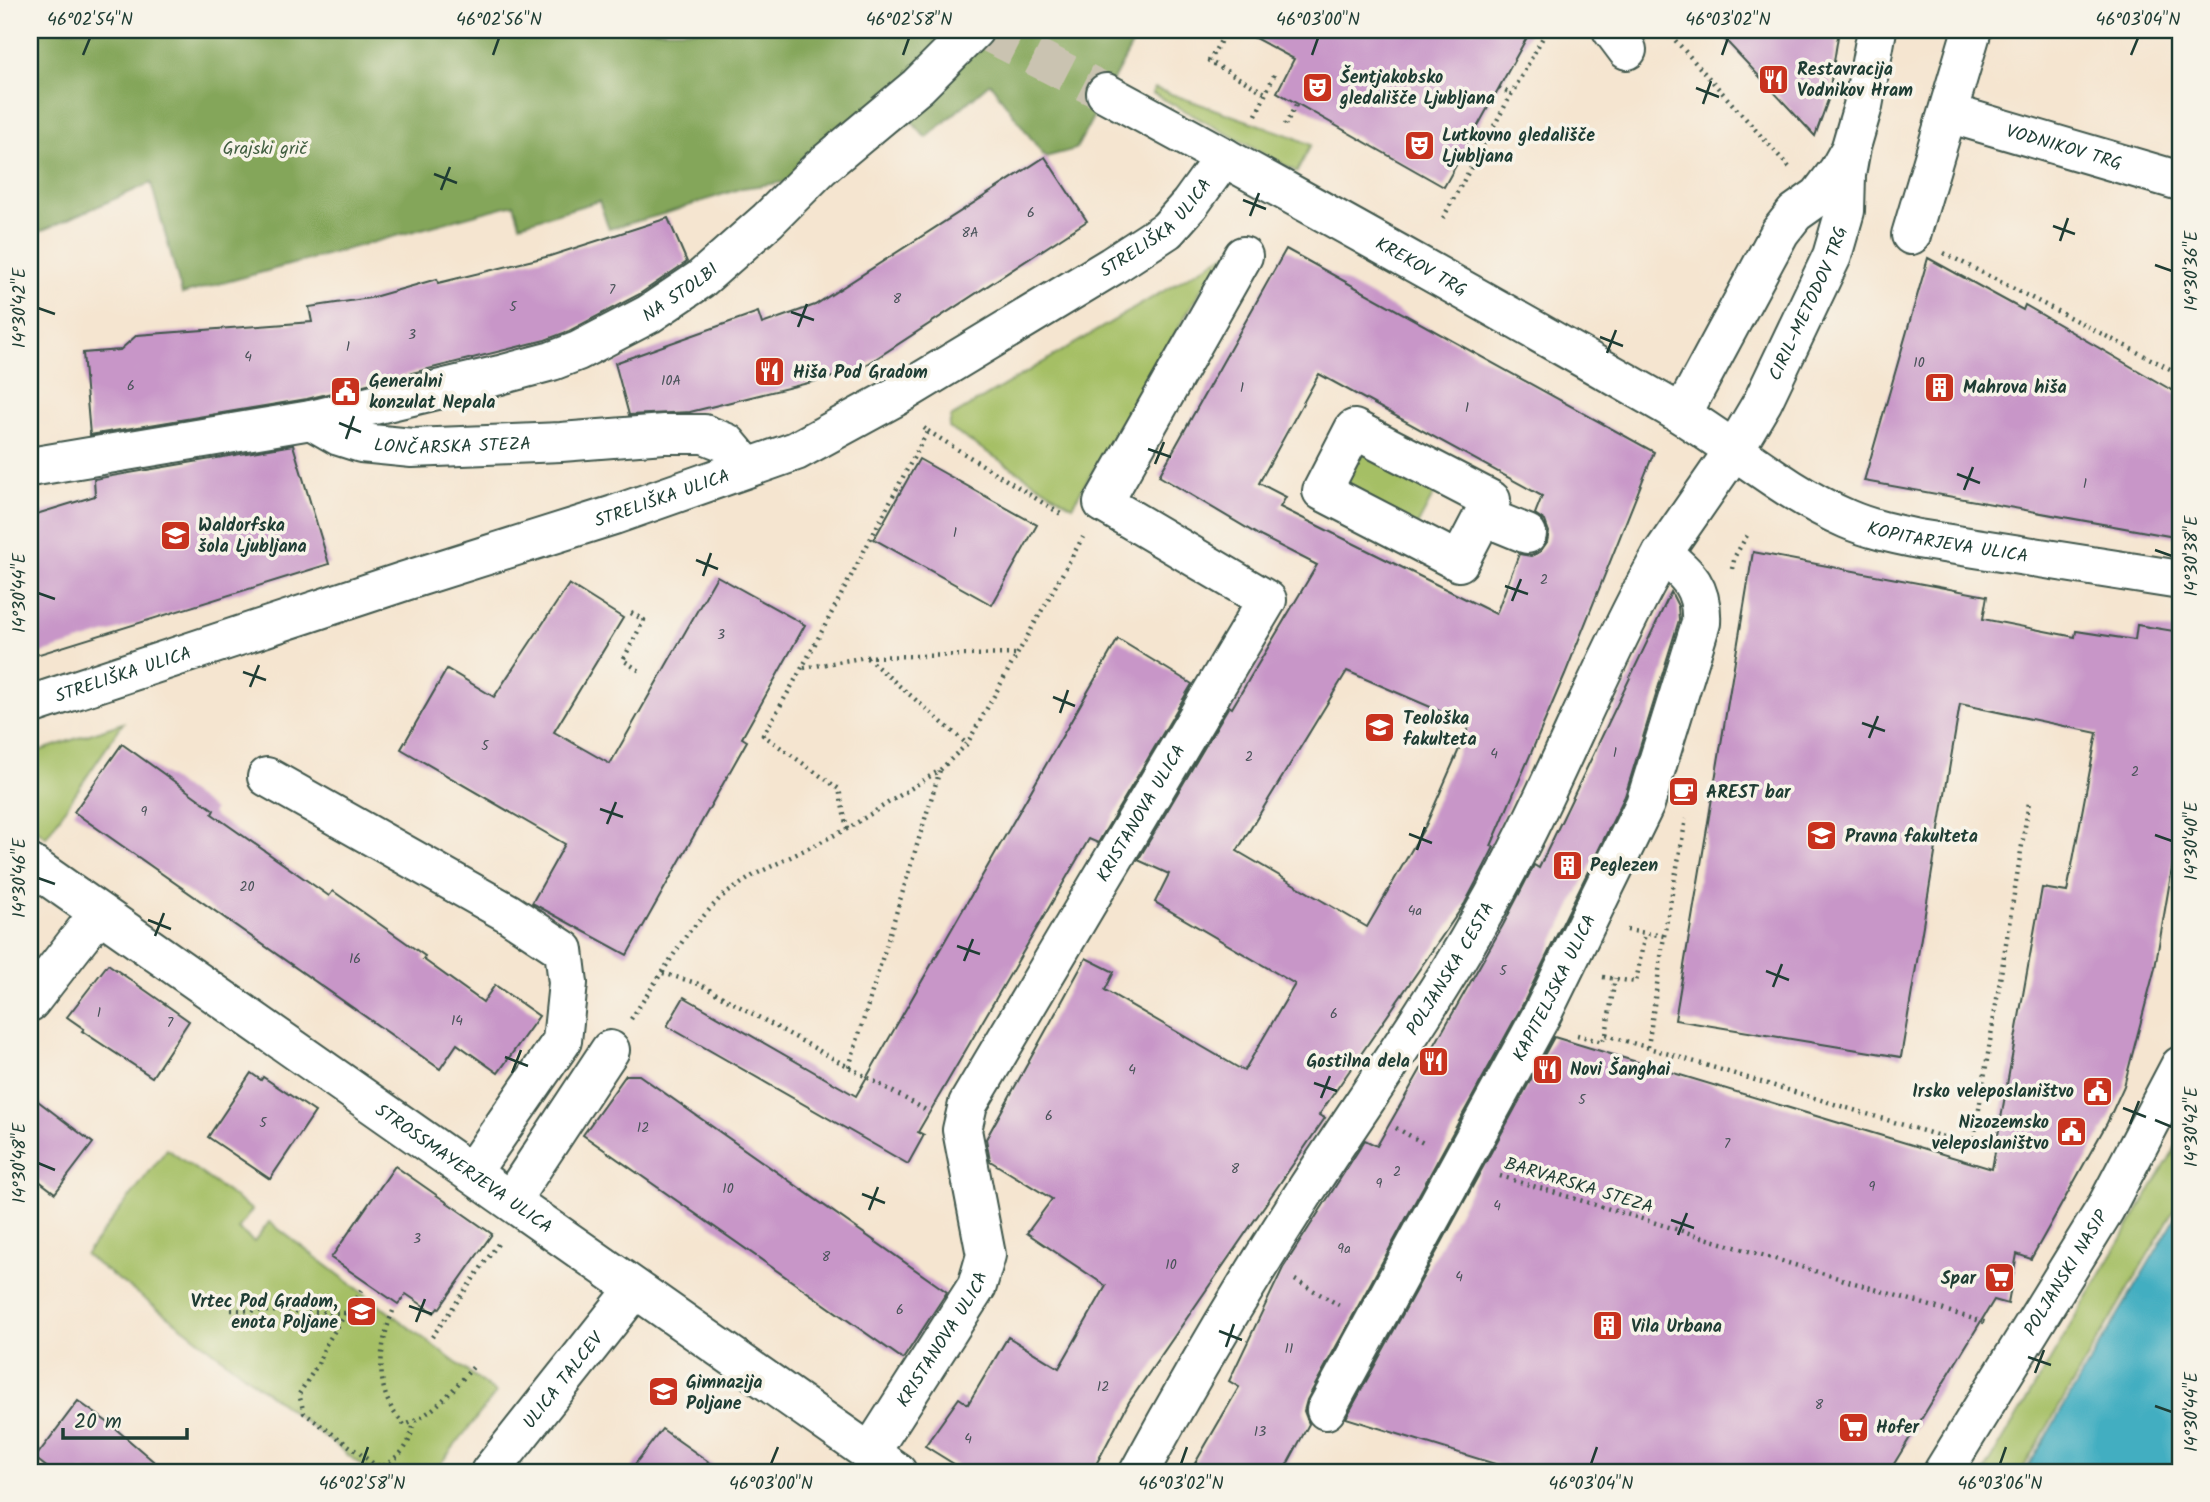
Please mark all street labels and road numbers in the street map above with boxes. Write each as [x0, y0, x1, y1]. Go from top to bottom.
street label: VODNIKOV TRG [2002, 118, 2125, 179]
street label: STRELIŠKA ULICA [1095, 173, 1220, 286]
street label: CIRIL-METODOV TRG [1762, 223, 1856, 386]
street label: KREKOV TRG [1369, 230, 1472, 305]
street label: NA STOLBI [637, 257, 726, 330]
street label: LONČARSKA STEZA [372, 430, 532, 464]
street label: STRELIŠKA ULICA [591, 462, 734, 536]
street label: KOPITARJEVA ULICA [1863, 514, 2030, 572]
street label: STRELIŠKA ULICA [52, 640, 195, 712]
street label: KRISTANOVA ULICA [1090, 739, 1194, 888]
street label: POLJANSKA CESTA [1399, 897, 1503, 1042]
street label: KAPITELJSKA ULICA [1506, 910, 1605, 1067]
street label: STROSSMAYERJEVA ULICA [368, 1097, 558, 1242]
street label: BARVARSKA STEZA [1501, 1150, 1657, 1223]
street label: POLJANSKI NASIP [2017, 1204, 2118, 1342]
street label: KRISTANOVA ULICA [890, 1268, 996, 1414]
street label: ULICA TALCEV [516, 1325, 612, 1436]

